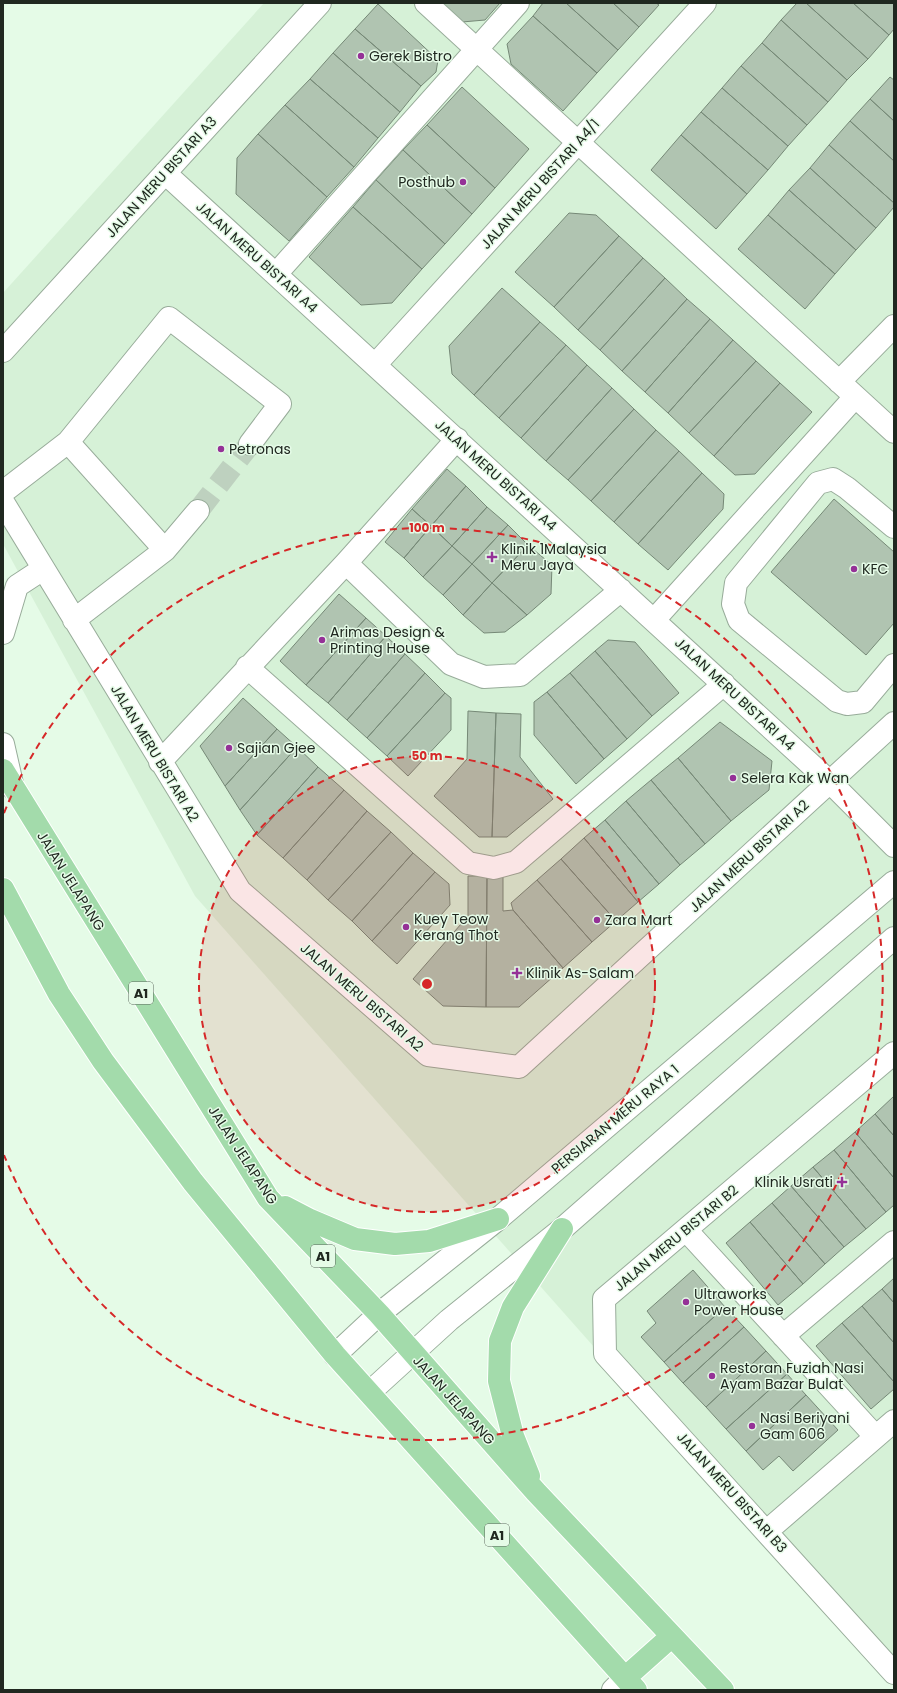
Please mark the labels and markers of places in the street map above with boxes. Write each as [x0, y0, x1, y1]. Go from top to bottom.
place label: Gerek Bistro [369, 46, 452, 66]
marker: Gerek Bistro [356, 51, 366, 61]
place label: Posthub [398, 172, 455, 192]
marker: Posthub [458, 177, 468, 187]
place label: Petronas [229, 439, 291, 459]
marker: Petronas [216, 444, 226, 454]
place label: Klinik 1Malaysia Meru Jaya [501, 539, 607, 575]
marker: Klinik 1Malaysia Meru Jaya [486, 551, 498, 563]
place label: KFC [862, 559, 888, 579]
marker: KFC [849, 564, 859, 574]
place label: Arimas Design & Printing House [330, 622, 446, 658]
marker: Arimas Design & Printing House [317, 635, 327, 645]
place label: Sajian Gjee [237, 738, 316, 758]
marker: Sajian Gjee [224, 743, 234, 753]
place label: Selera Kak Wan [741, 768, 849, 788]
marker: Selera Kak Wan [728, 773, 738, 783]
place label: Kuey Teow Kerang Thot [414, 909, 499, 945]
place label: Zara Mart [605, 910, 672, 930]
marker: Zara Mart [592, 915, 602, 925]
marker: Kuey Teow Kerang Thot [401, 922, 411, 932]
place label: Klinik As-Salam [526, 963, 634, 983]
marker: Klinik As-Salam [511, 967, 523, 979]
centre of rings [420, 977, 434, 991]
place label: Klinik Usrati [754, 1172, 833, 1192]
marker: Klinik Usrati [836, 1176, 848, 1188]
place label: Ultraworks Power House [694, 1284, 784, 1320]
marker: Ultraworks Power House [681, 1297, 691, 1307]
place label: Restoran Fuziah Nasi Ayam Bazar Bulat [720, 1358, 864, 1394]
marker: Restoran Fuziah Nasi Ayam Bazar Bulat [707, 1371, 717, 1381]
place label: Nasi Beriyani Gam 606 [760, 1408, 849, 1444]
marker: Nasi Beriyani Gam 606 [747, 1421, 757, 1431]

